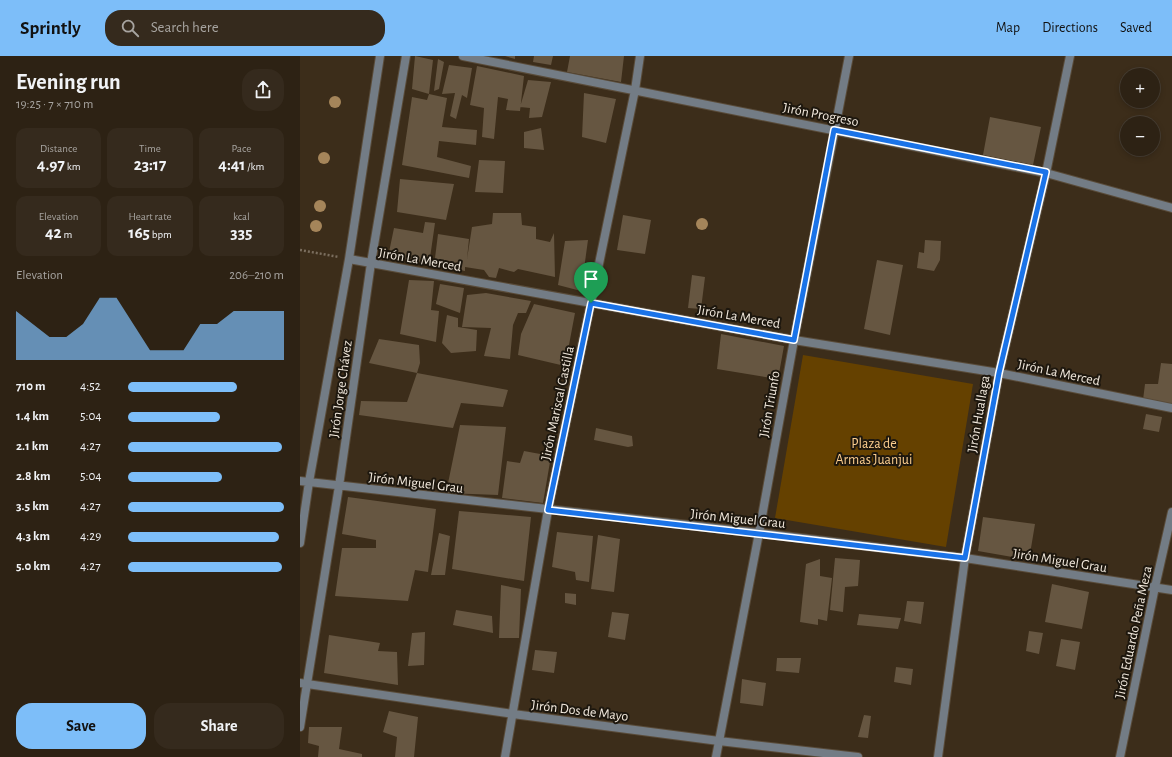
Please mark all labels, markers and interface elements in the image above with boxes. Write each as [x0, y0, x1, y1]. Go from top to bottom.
search box [105, 10, 385, 46]
icon: search [119, 17, 141, 39]
text: Sprintly [20, 19, 81, 38]
text: Search here [151, 20, 219, 35]
text: Map [996, 21, 1020, 35]
text: Directions [1042, 21, 1098, 35]
text: Saved [1120, 21, 1152, 35]
map controls [1120, 68, 1160, 156]
button: + [1120, 68, 1160, 108]
button: share [242, 69, 284, 111]
text: Evening run [16, 71, 121, 93]
text: 19:25 · 7 × 710 m [16, 98, 93, 111]
street label: Jirón Progreso [782, 101, 860, 129]
button: − [1120, 116, 1160, 156]
text: Distance [40, 143, 77, 154]
text: Time [139, 143, 161, 154]
text: Pace [231, 143, 251, 154]
text: 4.97 [37, 156, 65, 173]
text: 23:17 [134, 156, 166, 173]
text: 4:41 [218, 156, 245, 173]
text: km [65, 161, 80, 172]
text: /km [245, 161, 264, 172]
text: Elevation [39, 211, 79, 222]
text: Heart rate [128, 211, 172, 222]
text: kcal [233, 211, 250, 222]
text: 42 [45, 224, 62, 241]
text: 165 [128, 224, 150, 241]
text: 335 [230, 224, 252, 241]
text: m [62, 229, 72, 240]
text: bpm [150, 229, 172, 240]
street label: Jirón La Merced [377, 246, 462, 274]
pin [574, 262, 608, 303]
icon: arrive [580, 268, 602, 290]
text: Elevation [16, 269, 63, 282]
text: 206–210 m [229, 269, 284, 282]
street label: Jirón La Merced [696, 303, 781, 331]
street label: Jirón Jorge Chávez [327, 339, 355, 439]
street label: Jirón Mariscal Castilla [539, 344, 577, 462]
street label: Jirón La Merced [1016, 357, 1101, 389]
street label: Jirón Triunfo [757, 370, 783, 439]
street label: Jirón Huallaga [965, 374, 993, 454]
text: 710 m [16, 380, 46, 393]
text: 4:52 [80, 380, 101, 393]
text: 1.4 km [16, 410, 49, 423]
text: 5:04 [80, 410, 102, 423]
park label: Plaza de Armas Juanjui [836, 437, 912, 467]
text: 2.1 km [16, 440, 49, 453]
text: 4:27 [80, 440, 101, 453]
text: 2.8 km [16, 470, 50, 483]
text: 5:04 [80, 470, 102, 483]
street label: Jirón Miguel Grau [368, 470, 464, 496]
text: 3.5 km [16, 500, 49, 513]
text: 4:27 [80, 500, 101, 513]
street label: Jirón Miguel Grau [690, 507, 786, 531]
text: 4.3 km [16, 530, 50, 543]
text: 4:29 [80, 530, 101, 543]
street label: Jirón Miguel Grau [1012, 547, 1108, 575]
text: 5.0 km [16, 560, 50, 573]
text: 4:27 [80, 560, 101, 573]
street label: Jirón Eduardo Peña Meza [1113, 564, 1155, 700]
street label: Jirón Dos de Mayo [530, 698, 629, 724]
button: Save [16, 703, 146, 749]
button: Share [154, 703, 284, 749]

